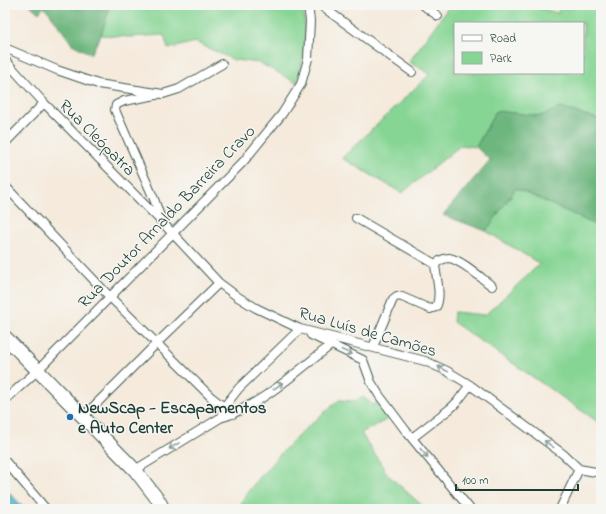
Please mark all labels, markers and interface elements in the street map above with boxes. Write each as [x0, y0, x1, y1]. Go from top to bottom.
legend [454, 22, 584, 74]
text: Road [490, 30, 516, 48]
text: Park [490, 50, 512, 68]
street label: Rua Cleópatra [53, 94, 141, 182]
street label: Rua Doutor Arnaldo Barreira Cravo [73, 120, 262, 314]
street label: Rua Luís de Camões [296, 301, 440, 364]
one-way arrow [341, 349, 353, 356]
one-way arrow [437, 365, 449, 372]
one-way arrow [272, 382, 283, 390]
place label: NewScap - Escapamentos e Auto Center [78, 396, 267, 441]
marker: NewScap - Escapamentos e Auto Center [65, 412, 75, 422]
one-way arrow [544, 440, 555, 448]
one-way arrow [169, 442, 180, 450]
one-way arrow [420, 448, 429, 459]
scale bar [456, 466, 578, 492]
text: 100 m [462, 472, 489, 490]

